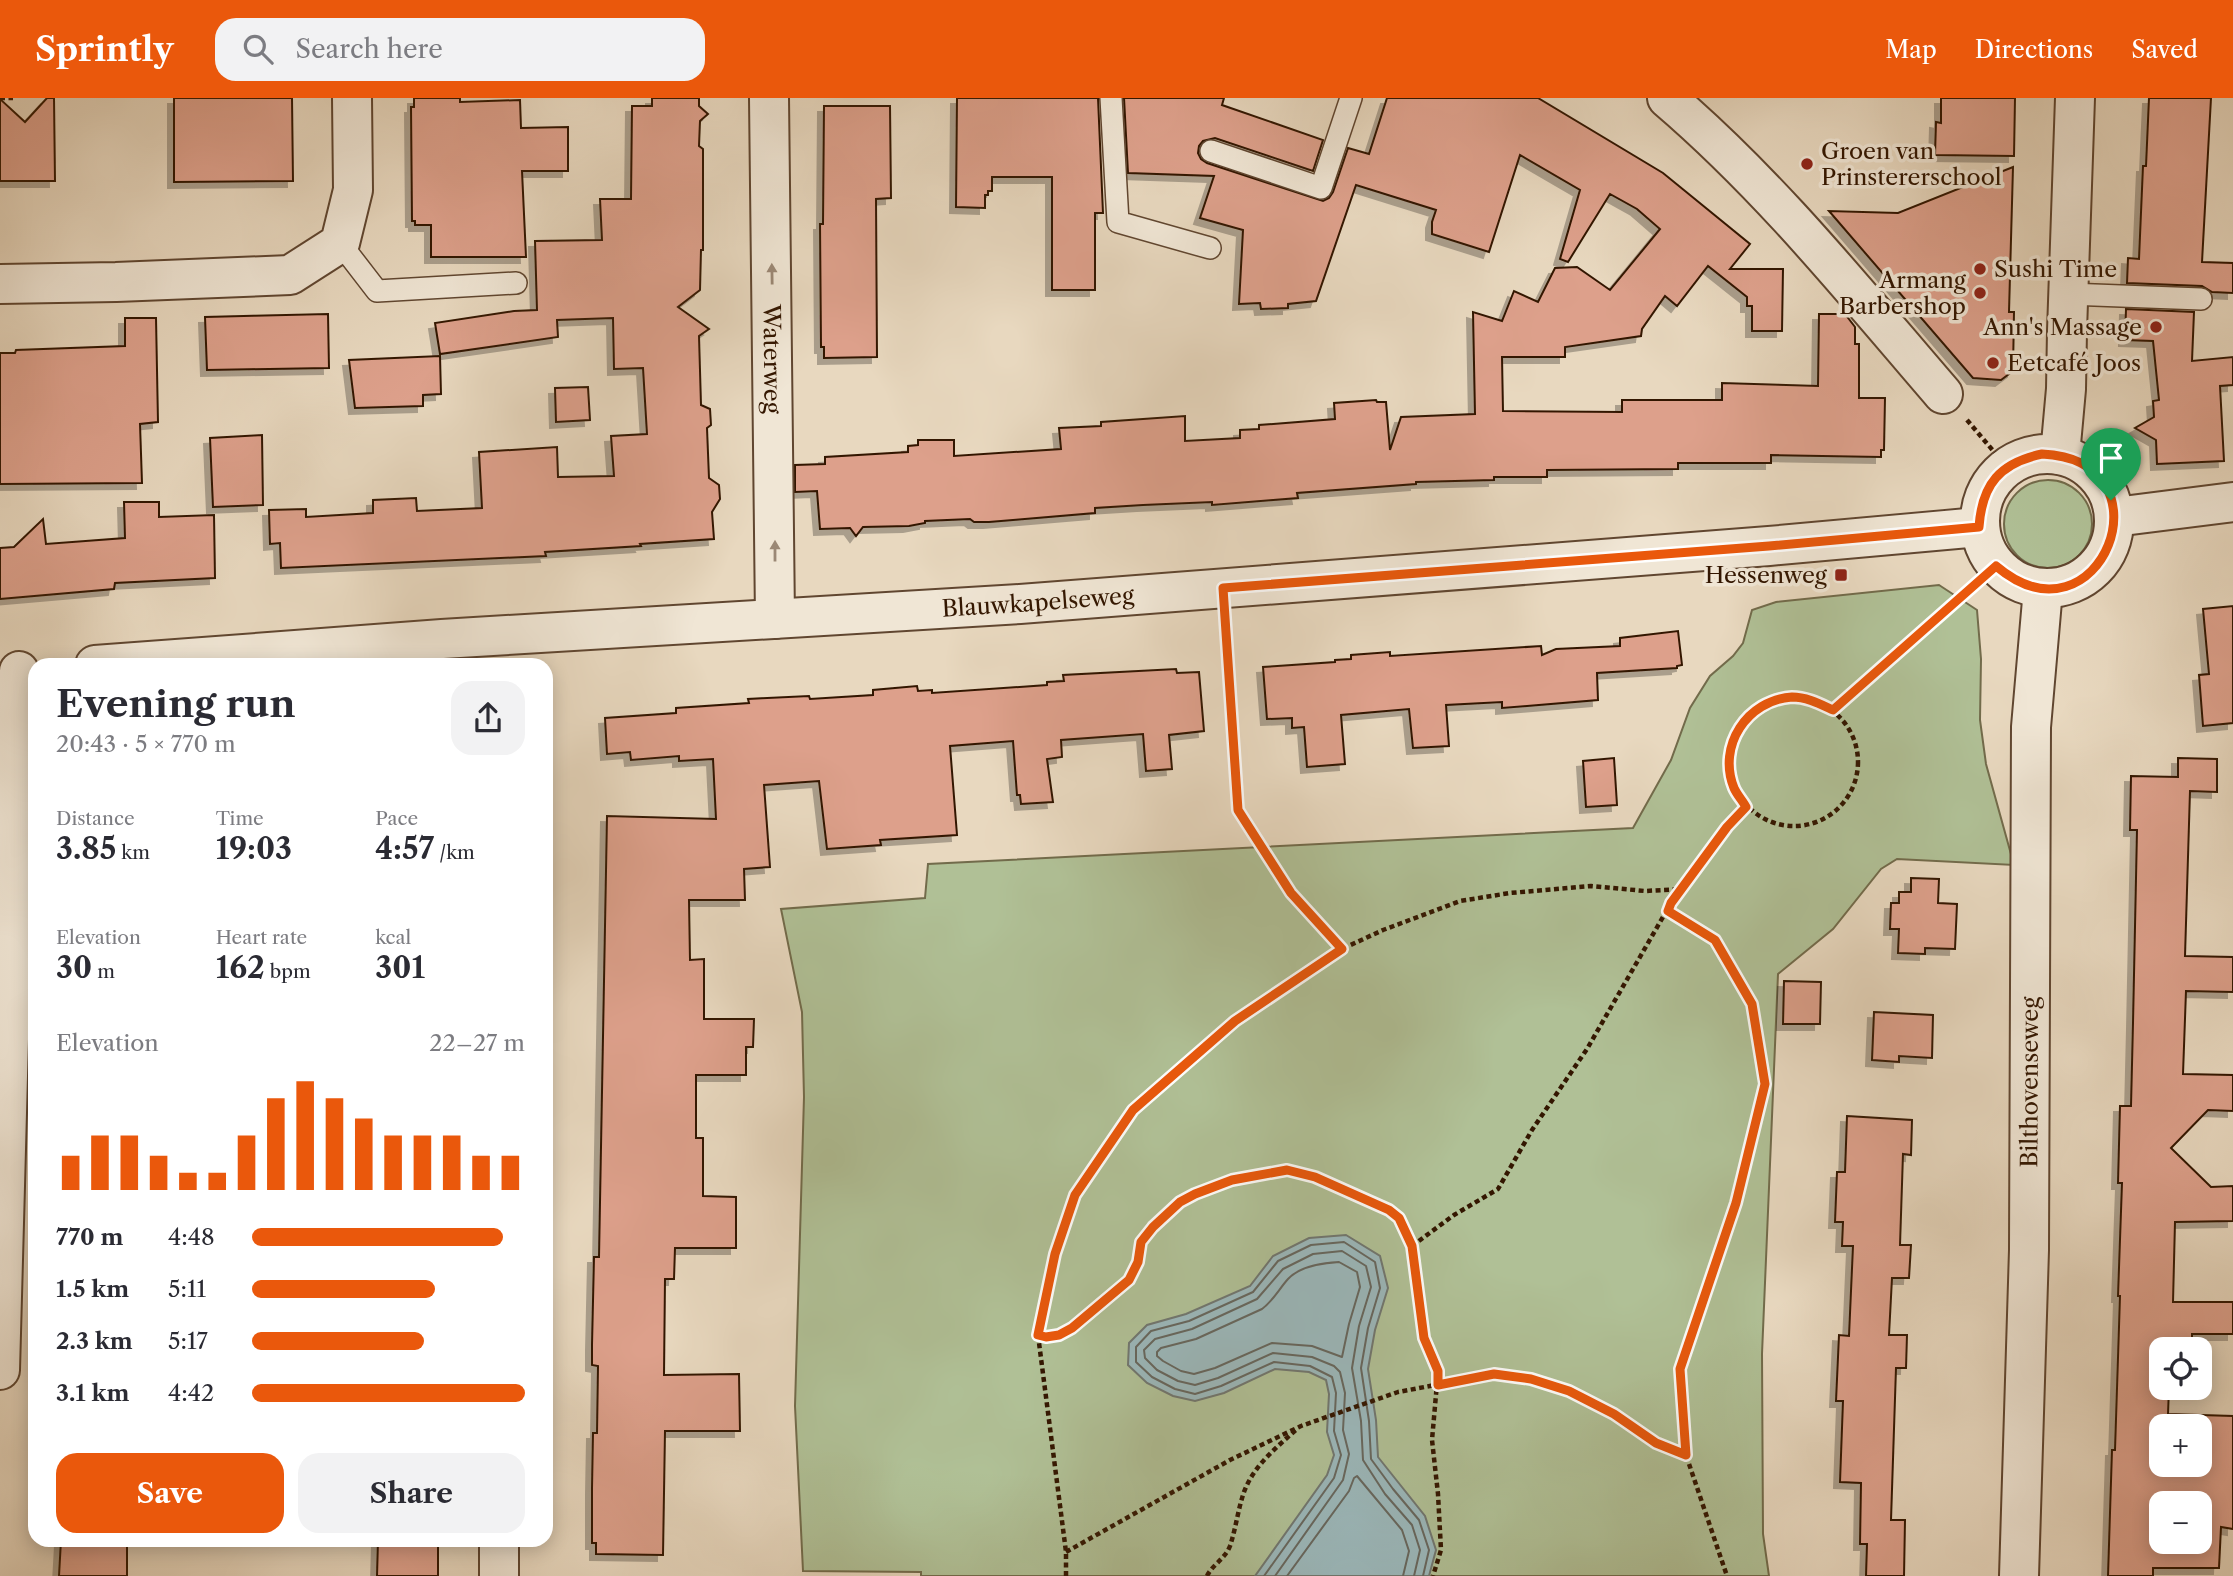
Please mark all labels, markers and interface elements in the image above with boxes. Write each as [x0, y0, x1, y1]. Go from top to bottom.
search box [215, 18, 705, 81]
text: Sprintly [35, 29, 173, 70]
icon: search [239, 30, 277, 68]
text: Search here [295, 33, 443, 65]
text: Map [1885, 35, 1937, 64]
text: Directions [1975, 35, 2093, 64]
text: Saved [2131, 35, 2198, 64]
place label: Groen van Prinstererschool [1821, 137, 2002, 191]
marker: Groen van Prinstererschool [1799, 156, 1815, 172]
place label: Sushi Time [1994, 255, 2117, 283]
marker: Sushi Time [1972, 261, 1988, 277]
one-way arrow [766, 263, 778, 285]
place label: Armang Barbershop [1839, 266, 1967, 320]
marker: Armang Barbershop [1972, 285, 1988, 301]
street label: Waterweg [757, 303, 787, 415]
place label: Ann's Massage [1982, 313, 2142, 341]
marker: Ann's Massage [2148, 319, 2164, 335]
place label: Eetcafé Joos [2007, 349, 2141, 377]
marker: Eetcafé Joos [1985, 355, 2001, 371]
pin [2081, 428, 2141, 500]
icon: arrive [2092, 439, 2130, 477]
one-way arrow [769, 540, 781, 562]
place label: Hessenweg [1705, 561, 1828, 589]
marker: Hessenweg [1833, 567, 1849, 583]
street label: Blauwkapelseweg [941, 581, 1136, 623]
text: Evening run [56, 680, 296, 727]
button: share [451, 681, 525, 755]
text: 20:43 · 5 × 770 m [56, 730, 236, 758]
text: Distance [56, 807, 135, 830]
text: Time [216, 807, 264, 830]
text: Pace [375, 807, 418, 830]
text: 3.85 [56, 830, 116, 867]
text: 19:03 [216, 830, 292, 867]
text: 4:57 [375, 830, 434, 867]
text: km [116, 841, 150, 864]
text: /km [434, 841, 475, 864]
text: Elevation [56, 926, 141, 949]
text: Heart rate [216, 926, 307, 949]
text: kcal [375, 926, 411, 949]
text: 30 [56, 949, 92, 986]
text: 162 [216, 949, 265, 986]
text: 301 [375, 949, 425, 986]
text: m [92, 960, 115, 983]
text: bpm [265, 960, 311, 983]
street label: Bilthovenseweg [2015, 996, 2044, 1168]
text: Elevation [56, 1029, 159, 1057]
text: 22–27 m [429, 1029, 525, 1057]
text: 770 m [56, 1223, 123, 1251]
text: 4:48 [168, 1223, 215, 1251]
text: 1.5 km [56, 1275, 129, 1303]
text: 5:11 [168, 1275, 206, 1303]
text: 2.3 km [56, 1327, 133, 1355]
text: 5:17 [168, 1327, 208, 1355]
map controls [2149, 1337, 2212, 1554]
button: locate [2149, 1337, 2212, 1400]
text: 3.1 km [56, 1379, 130, 1407]
text: 4:42 [168, 1379, 214, 1407]
button: + [2149, 1414, 2212, 1477]
button: Save [56, 1453, 284, 1533]
button: Share [298, 1453, 525, 1533]
button: − [2149, 1491, 2212, 1554]

